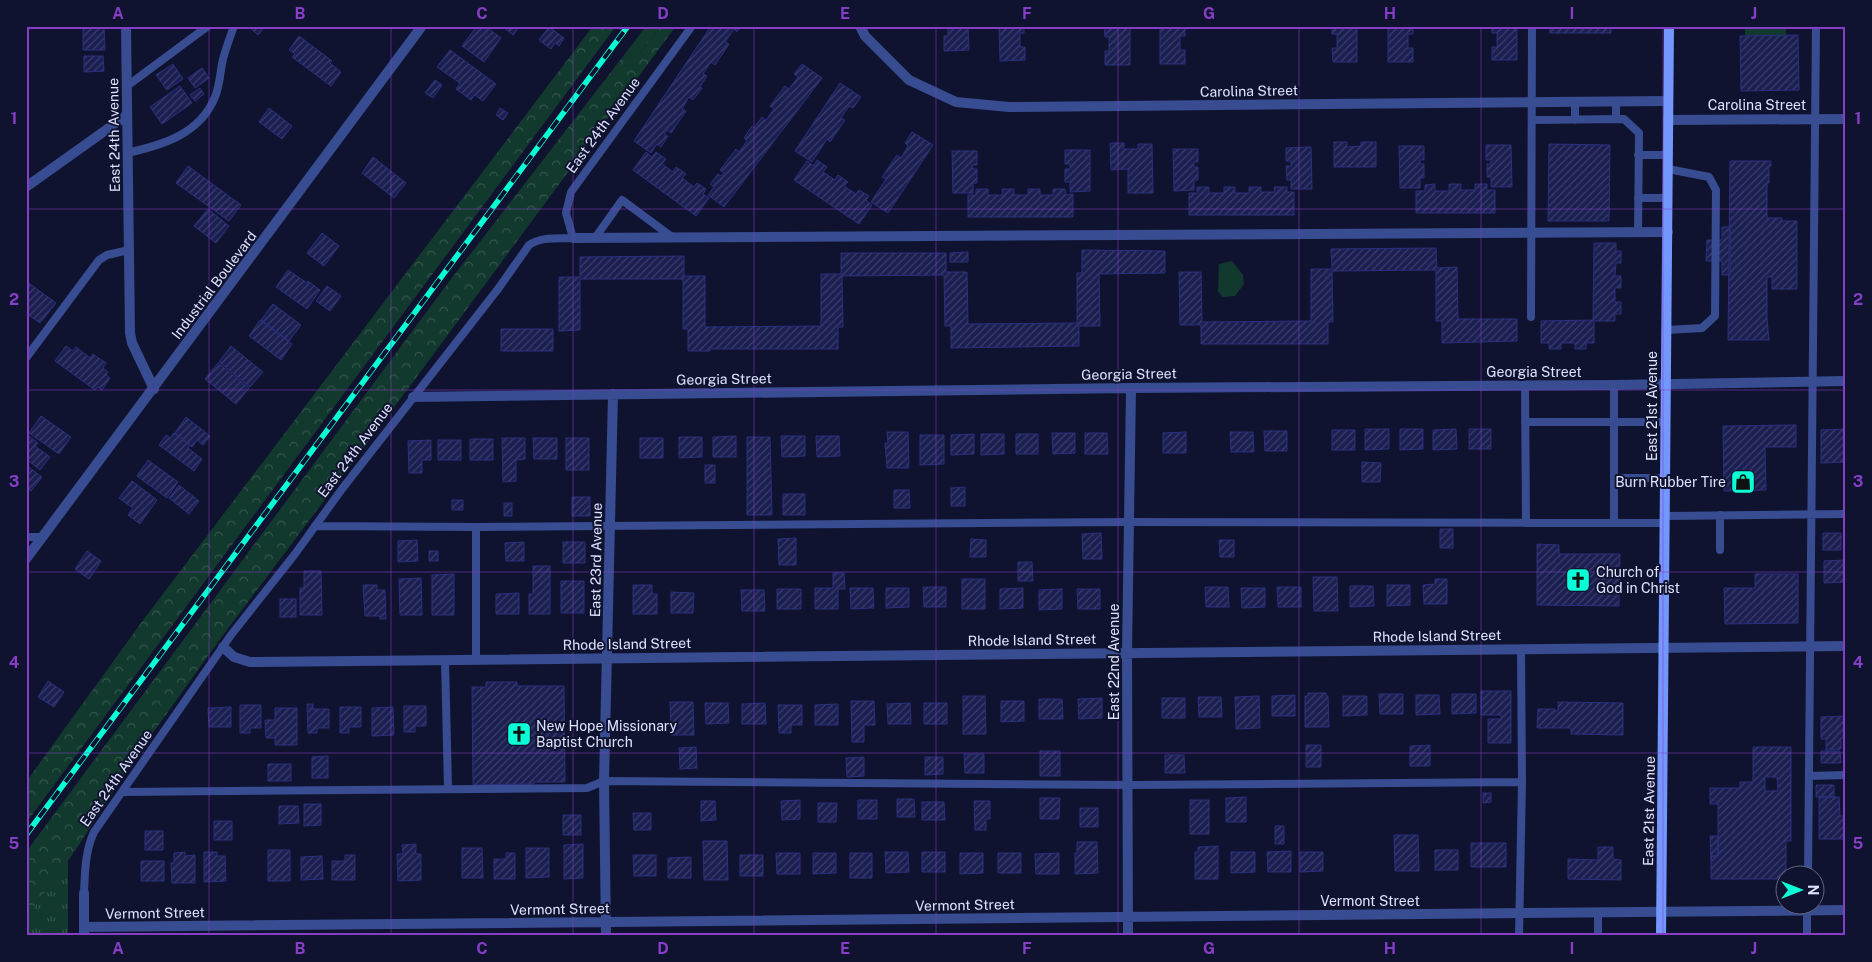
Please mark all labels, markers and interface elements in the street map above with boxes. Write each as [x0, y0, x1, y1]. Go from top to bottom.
text: A [112, 4, 124, 23]
text: B [295, 4, 306, 23]
text: C [476, 4, 488, 23]
text: D [657, 4, 669, 23]
text: E [840, 4, 850, 23]
text: F [1022, 4, 1032, 23]
text: G [1203, 4, 1215, 23]
text: H [1384, 4, 1396, 23]
text: I [1570, 4, 1574, 23]
text: J [1751, 4, 1757, 23]
street label: East 24th Avenue [563, 74, 643, 176]
street label: East 24th Avenue [105, 78, 123, 192]
street label: Carolina Street [1200, 82, 1298, 100]
street label: Carolina Street [1708, 97, 1806, 113]
text: 1 [11, 109, 17, 128]
text: 1 [1855, 109, 1861, 128]
street label: Industrial Boulevard [168, 228, 260, 342]
text: 2 [9, 290, 19, 309]
text: 2 [1853, 290, 1863, 309]
street label: East 21st Avenue [1644, 351, 1660, 461]
street label: Georgia Street [1486, 364, 1582, 380]
street label: Georgia Street [1081, 365, 1177, 383]
street label: Georgia Street [676, 370, 772, 388]
street label: East 24th Avenue [314, 400, 396, 500]
shop icon: Burn Rubber Tire [1730, 469, 1756, 495]
text: 3 [9, 472, 19, 491]
text: 3 [1853, 472, 1863, 491]
place label: Burn Rubber Tire [1615, 474, 1726, 490]
street label: East 23rd Avenue [587, 503, 605, 617]
place label: Church of God in Christ [1596, 564, 1680, 596]
church icon: Church of God in Christ [1565, 567, 1591, 593]
street label: East 22nd Avenue [1106, 604, 1122, 720]
street label: Rhode Island Street [1373, 627, 1501, 645]
street label: Rhode Island Street [968, 631, 1096, 649]
street label: Rhode Island Street [563, 635, 691, 653]
text: 4 [9, 653, 20, 672]
text: 4 [1853, 653, 1864, 672]
place label: New Hope Missionary Baptist Church [536, 718, 678, 750]
church icon: New Hope Missionary Baptist Church [506, 721, 532, 747]
street label: East 24th Avenue [77, 727, 155, 829]
street label: East 21st Avenue [1640, 756, 1658, 866]
text: 5 [9, 834, 20, 853]
text: 5 [1853, 834, 1864, 853]
north arrow [1774, 864, 1824, 914]
text: N [1805, 885, 1821, 895]
street label: Vermont Street [1320, 893, 1420, 909]
street label: Vermont Street [915, 896, 1015, 914]
street label: Vermont Street [510, 900, 610, 918]
street label: Vermont Street [105, 904, 205, 922]
text: A [112, 939, 124, 958]
text: B [295, 939, 306, 958]
text: C [476, 939, 488, 958]
text: D [657, 939, 669, 958]
text: E [840, 939, 850, 958]
text: F [1022, 939, 1032, 958]
text: G [1203, 939, 1215, 958]
text: H [1384, 939, 1396, 958]
text: I [1570, 939, 1574, 958]
text: J [1751, 939, 1757, 958]

